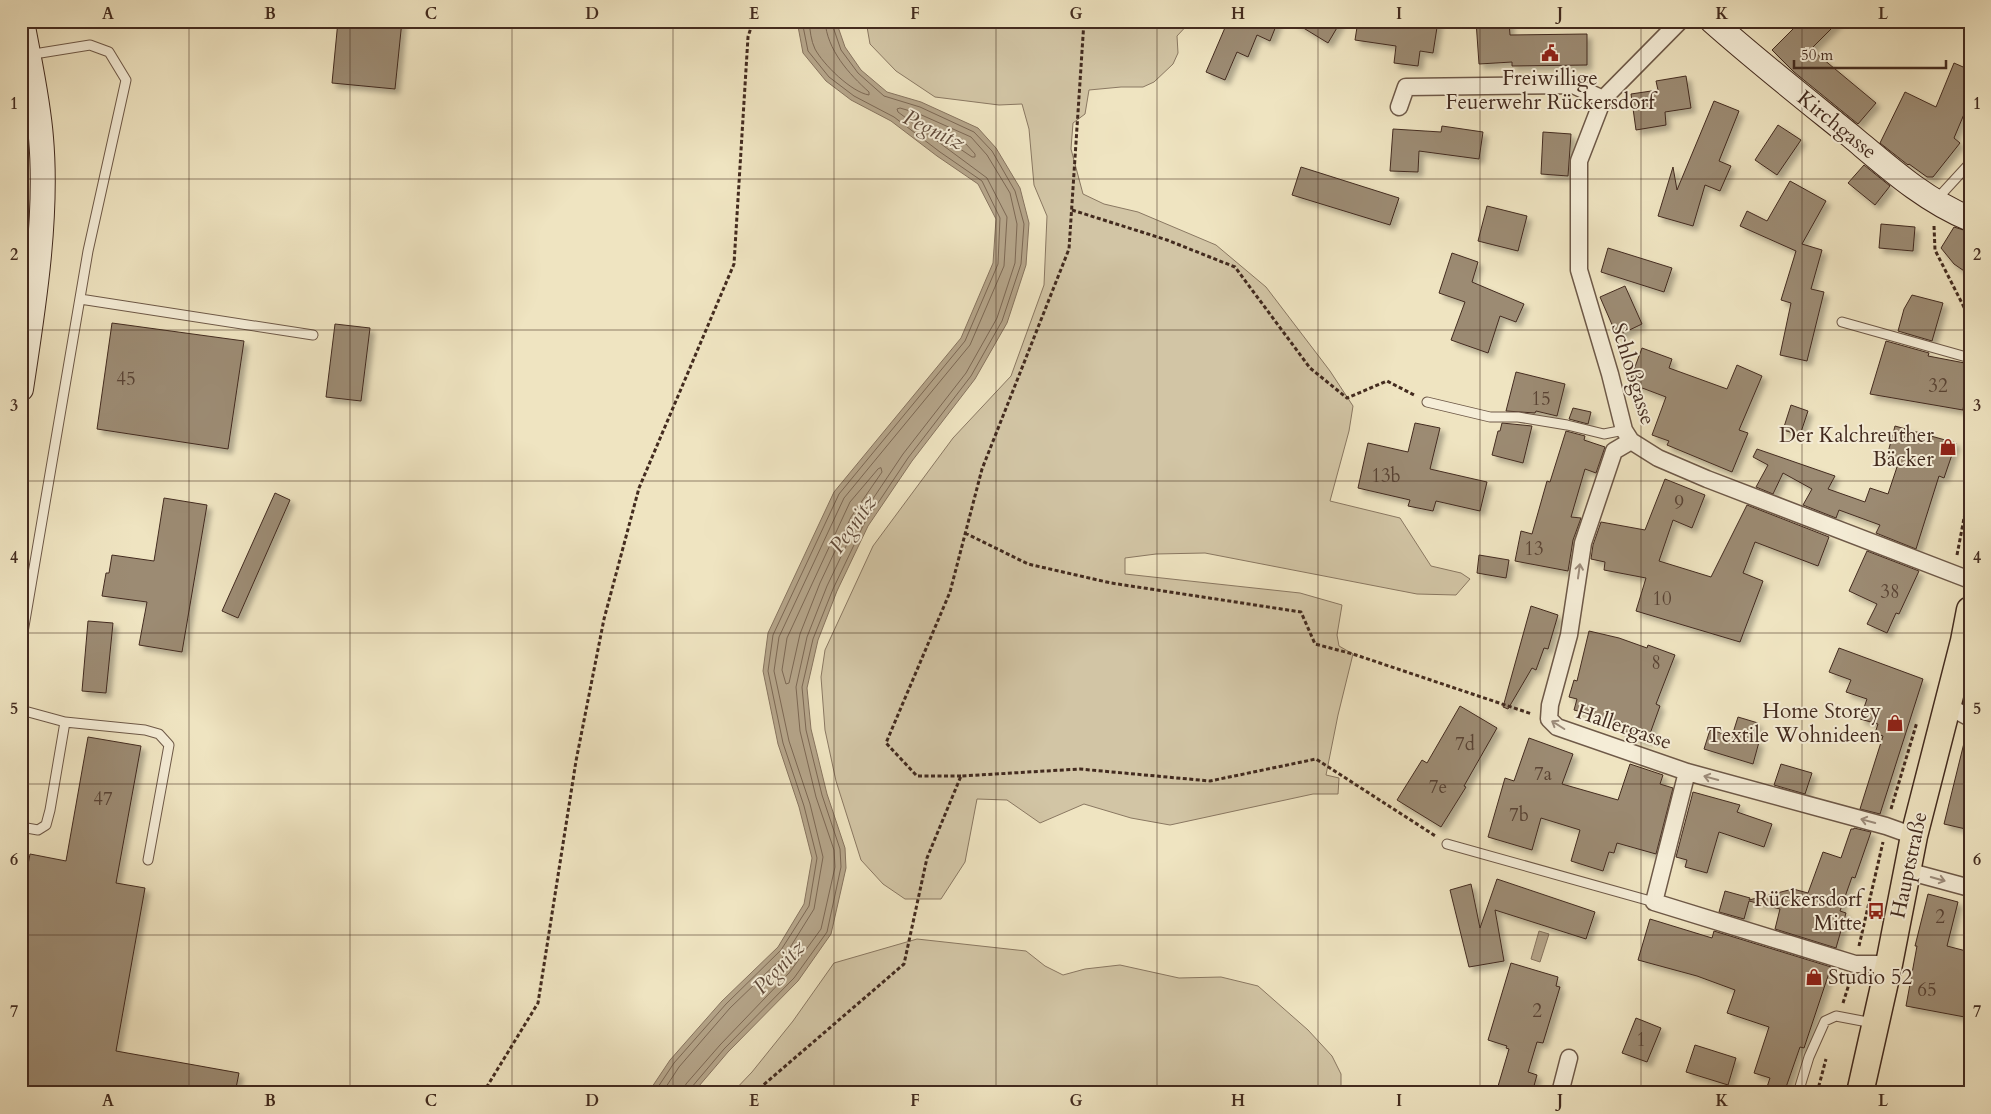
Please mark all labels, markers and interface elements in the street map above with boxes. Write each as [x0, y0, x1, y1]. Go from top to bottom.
text: A [102, 3, 114, 25]
text: B [264, 3, 276, 25]
text: C [425, 3, 437, 25]
text: D [585, 3, 599, 25]
text: E [749, 3, 759, 25]
text: F [910, 3, 920, 25]
text: G [1069, 3, 1083, 25]
text: H [1231, 3, 1245, 25]
text: I [1396, 3, 1402, 25]
text: J [1555, 3, 1563, 25]
text: K [1716, 3, 1729, 25]
text: L [1878, 3, 1889, 25]
scale bar [1794, 38, 1946, 70]
public building icon: Freiwillige Feuerwehr Rückersdorf [1540, 43, 1560, 63]
text: 50 m [1801, 45, 1833, 65]
place label: Freiwillige Feuerwehr Rückersdorf [1445, 64, 1658, 117]
street label: Kirchgasse [1791, 84, 1883, 166]
text: 1 [10, 93, 18, 115]
text: 1 [1973, 93, 1981, 115]
water label: Pegnitz [898, 102, 971, 158]
text: 2 [10, 244, 18, 266]
text: 2 [1973, 244, 1981, 266]
street label: Schloßgasse [1604, 319, 1662, 429]
house number: 45 [116, 366, 136, 392]
house number: 32 [1928, 373, 1948, 399]
house number: 15 [1531, 386, 1551, 412]
text: 3 [10, 395, 18, 417]
text: 3 [1973, 395, 1981, 417]
place label: Der Kalchreuther Bäcker [1779, 421, 1934, 474]
shop icon: Der Kalchreuther Bäcker [1938, 437, 1958, 457]
house number: 13b [1371, 463, 1401, 489]
water label: Pegnitz [822, 488, 884, 559]
house number: 9 [1674, 490, 1684, 516]
house number: 13 [1524, 536, 1544, 562]
text: 4 [10, 547, 18, 569]
text: 4 [1973, 547, 1981, 569]
one-way arrow [1574, 563, 1584, 579]
house number: 38 [1880, 579, 1900, 605]
house number: 10 [1652, 586, 1672, 612]
house number: 8 [1651, 650, 1661, 676]
street label: Hallergasse [1572, 697, 1676, 757]
place label: Home Storey Textile Wohnideen [1706, 697, 1881, 750]
text: 5 [10, 698, 18, 720]
text: 5 [1973, 698, 1981, 720]
shop icon: Home Storey Textile Wohnideen [1885, 713, 1905, 733]
one-way arrow [1551, 720, 1565, 730]
house number: 7d [1455, 731, 1475, 757]
house number: 7a [1534, 761, 1552, 787]
one-way arrow [1703, 773, 1719, 782]
house number: 7e [1429, 774, 1447, 800]
house number: 47 [93, 786, 113, 812]
house number: 7b [1509, 802, 1529, 828]
street label: Hauptstraße [1884, 809, 1934, 921]
one-way arrow [1860, 816, 1876, 825]
text: 6 [10, 849, 18, 871]
text: 6 [1973, 849, 1981, 871]
one-way arrow [1930, 875, 1946, 885]
place label: Rückersdorf Mitte [1754, 885, 1866, 938]
bus stop icon: Rückersdorf Mitte [1866, 901, 1886, 921]
house number: 2 [1935, 904, 1945, 930]
water label: Pegnitz [746, 932, 813, 1001]
place label: Studio 52 [1828, 963, 1913, 992]
shop icon: Studio 52 [1804, 967, 1824, 987]
house number: 65 [1917, 977, 1937, 1003]
house number: 2 [1532, 998, 1542, 1024]
text: 7 [10, 1001, 18, 1023]
text: 7 [1973, 1001, 1981, 1023]
house number: 1 [1636, 1027, 1646, 1053]
text: A [102, 1090, 114, 1112]
text: B [264, 1090, 276, 1112]
text: C [425, 1090, 437, 1112]
text: D [585, 1090, 599, 1112]
text: E [749, 1090, 759, 1112]
text: F [910, 1090, 920, 1112]
text: G [1069, 1090, 1083, 1112]
text: H [1231, 1090, 1245, 1112]
text: I [1396, 1090, 1402, 1112]
text: J [1555, 1090, 1563, 1112]
text: K [1716, 1090, 1729, 1112]
text: L [1878, 1090, 1889, 1112]

